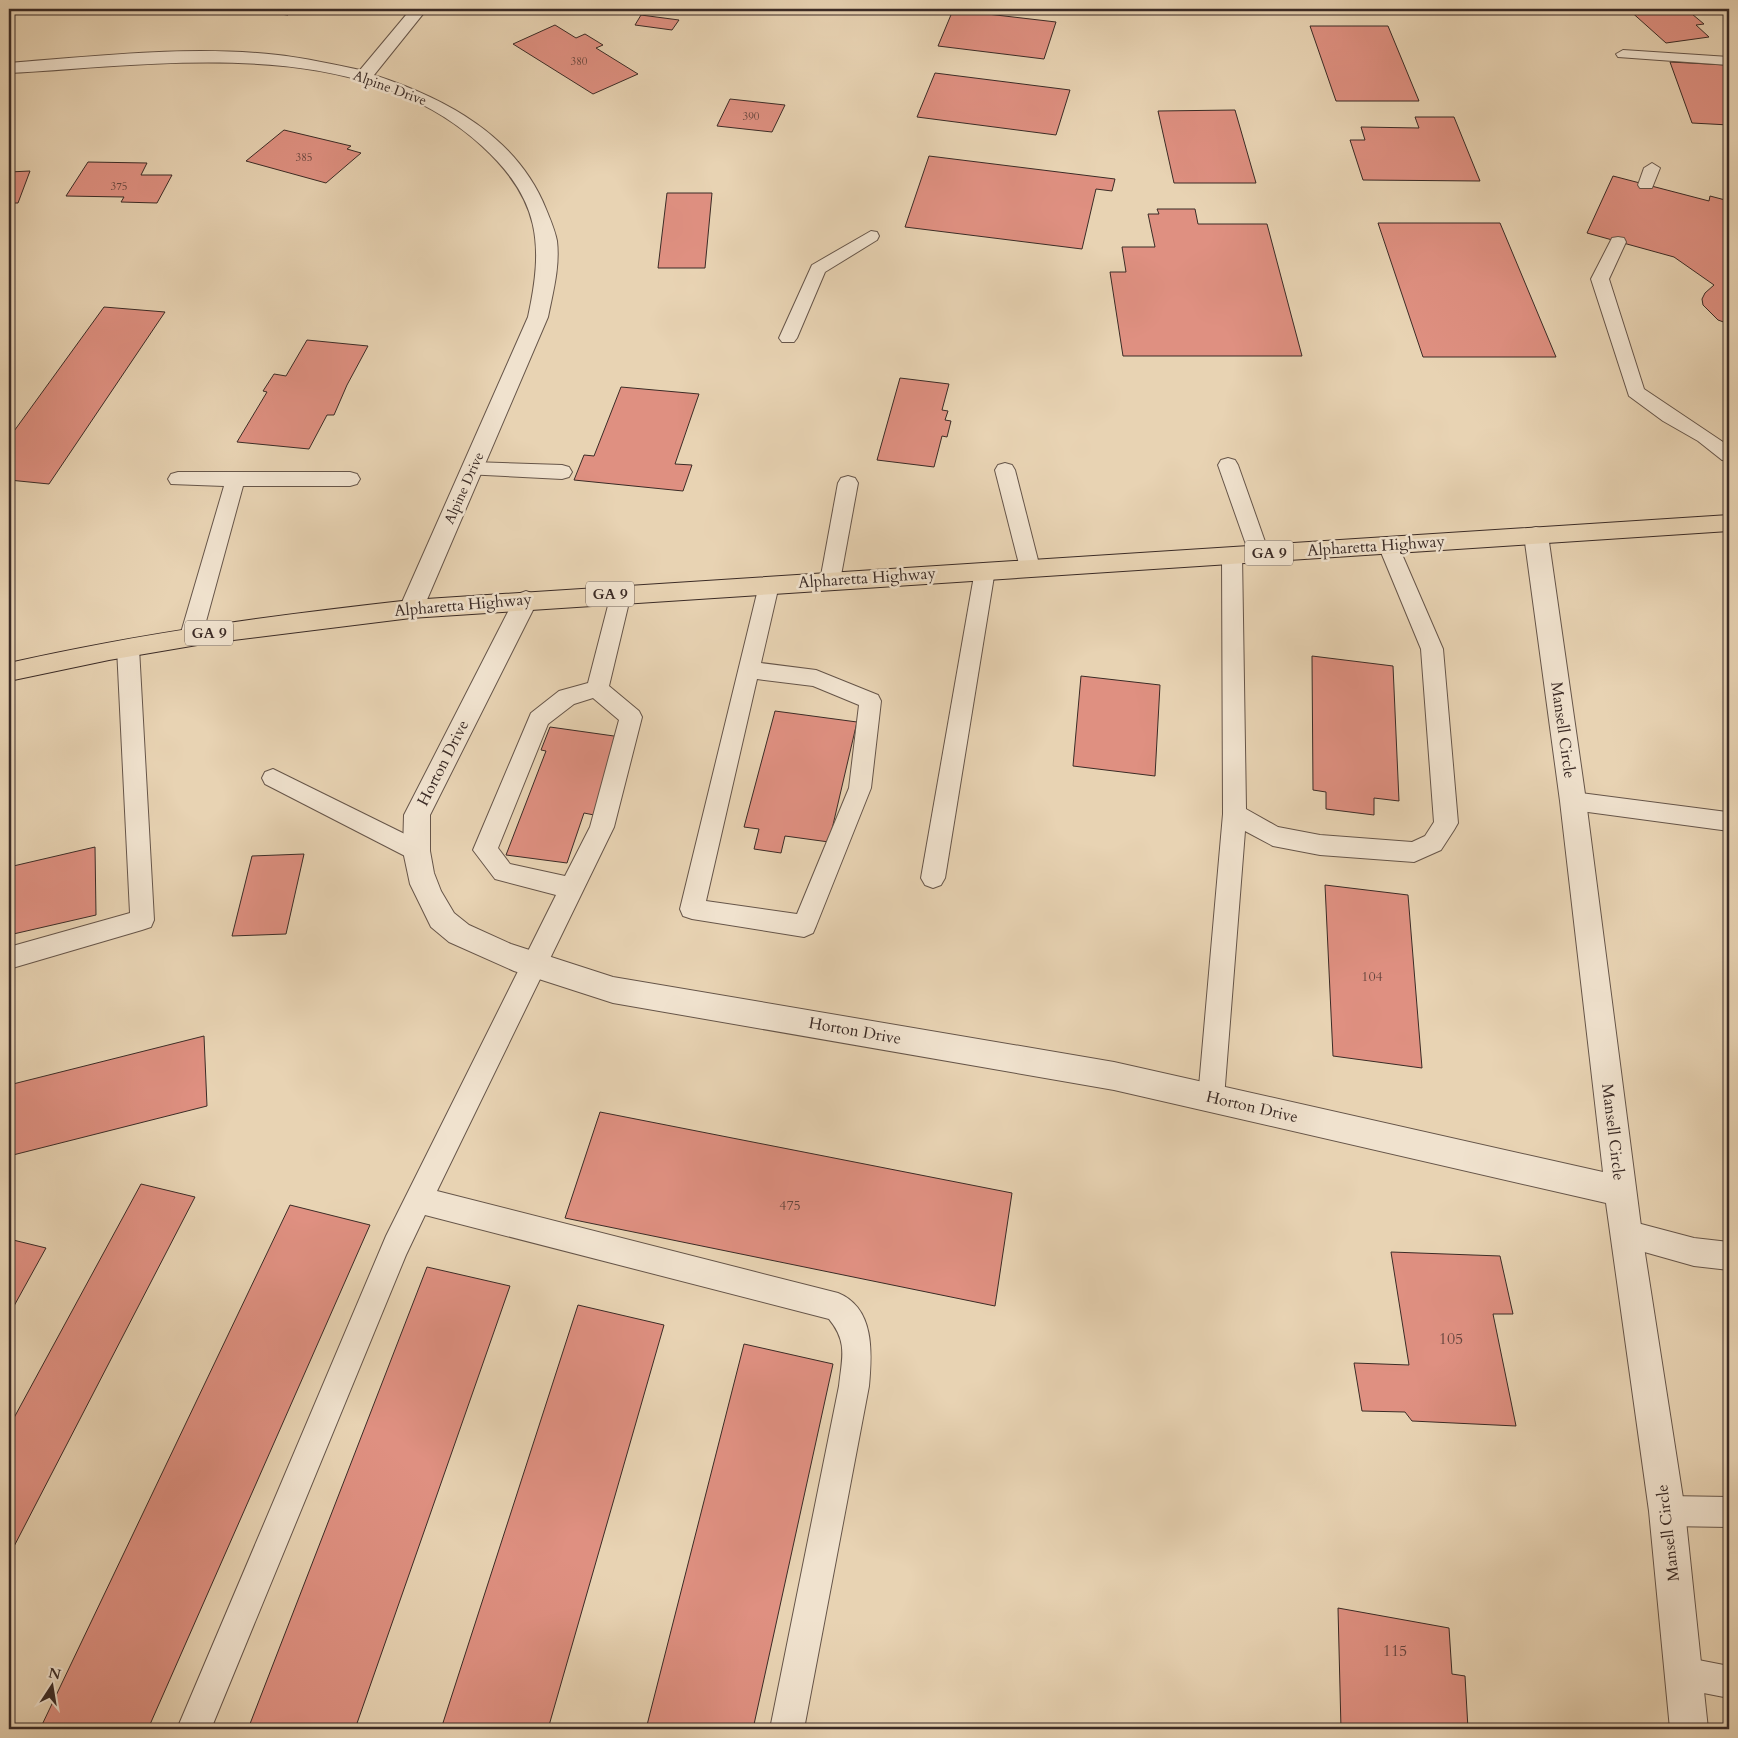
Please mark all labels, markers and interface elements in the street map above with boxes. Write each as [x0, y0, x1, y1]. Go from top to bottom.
house number: 380 [571, 54, 588, 69]
street label: Alpine Drive [351, 66, 429, 110]
house number: 390 [743, 109, 760, 124]
house number: 385 [296, 150, 312, 165]
house number: 375 [111, 179, 127, 194]
street label: Alpine Drive [440, 449, 488, 527]
street label: Alpharetta Highway [1306, 530, 1446, 562]
road number: GA 9 [1245, 540, 1293, 566]
street label: Alpharetta Highway [797, 562, 937, 594]
road number: GA 9 [586, 582, 634, 606]
street label: Alpharetta Highway [393, 588, 533, 622]
road number: GA 9 [185, 620, 233, 646]
street label: Mansell Circle [1545, 680, 1581, 780]
street label: Horton Drive [412, 716, 474, 810]
house number: 104 [1361, 967, 1383, 986]
street label: Horton Drive [807, 1012, 903, 1050]
street label: Mansell Circle [1596, 1082, 1630, 1182]
street label: Horton Drive [1204, 1086, 1300, 1128]
house number: 475 [779, 1196, 801, 1215]
house number: 105 [1439, 1328, 1463, 1350]
street label: Mansell Circle [1651, 1483, 1685, 1583]
house number: 115 [1383, 1640, 1407, 1662]
north arrow [28, 1660, 78, 1710]
text: N [47, 1663, 63, 1684]

